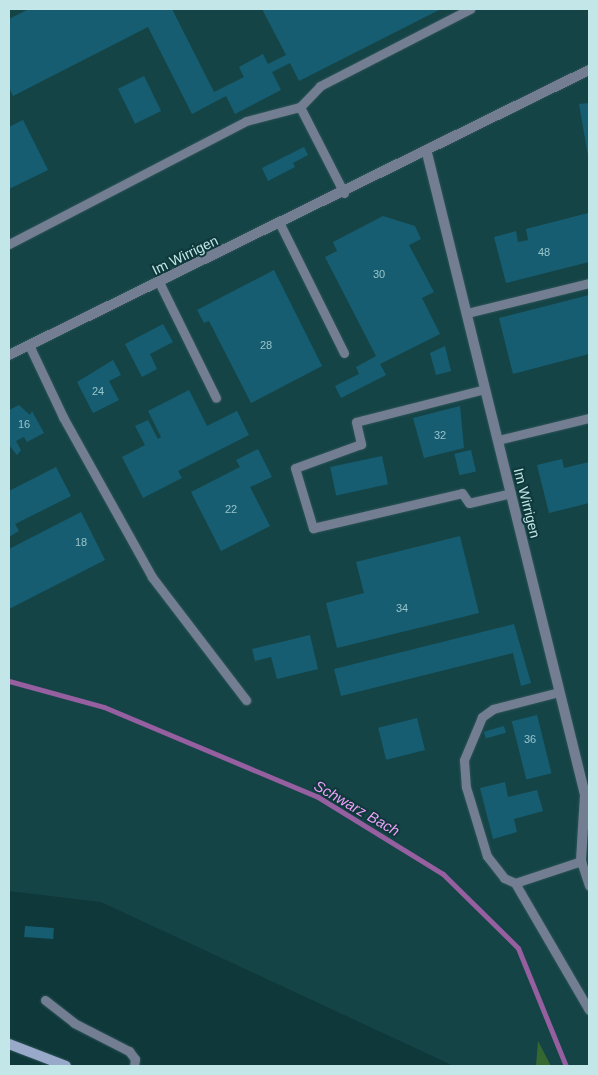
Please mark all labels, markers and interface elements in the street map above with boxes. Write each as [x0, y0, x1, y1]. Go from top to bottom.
street label: Im Wirrigen [149, 232, 221, 278]
house number: 48 [538, 245, 550, 259]
house number: 30 [373, 267, 385, 281]
house number: 28 [260, 338, 272, 352]
house number: 24 [92, 384, 104, 398]
house number: 16 [18, 417, 30, 431]
house number: 32 [434, 428, 446, 442]
street label: Im Wirrigen [510, 466, 544, 540]
house number: 22 [225, 502, 237, 516]
house number: 18 [75, 535, 87, 549]
house number: 34 [396, 601, 408, 615]
house number: 36 [524, 732, 536, 746]
water label: Schwarz Bach [311, 776, 403, 840]

